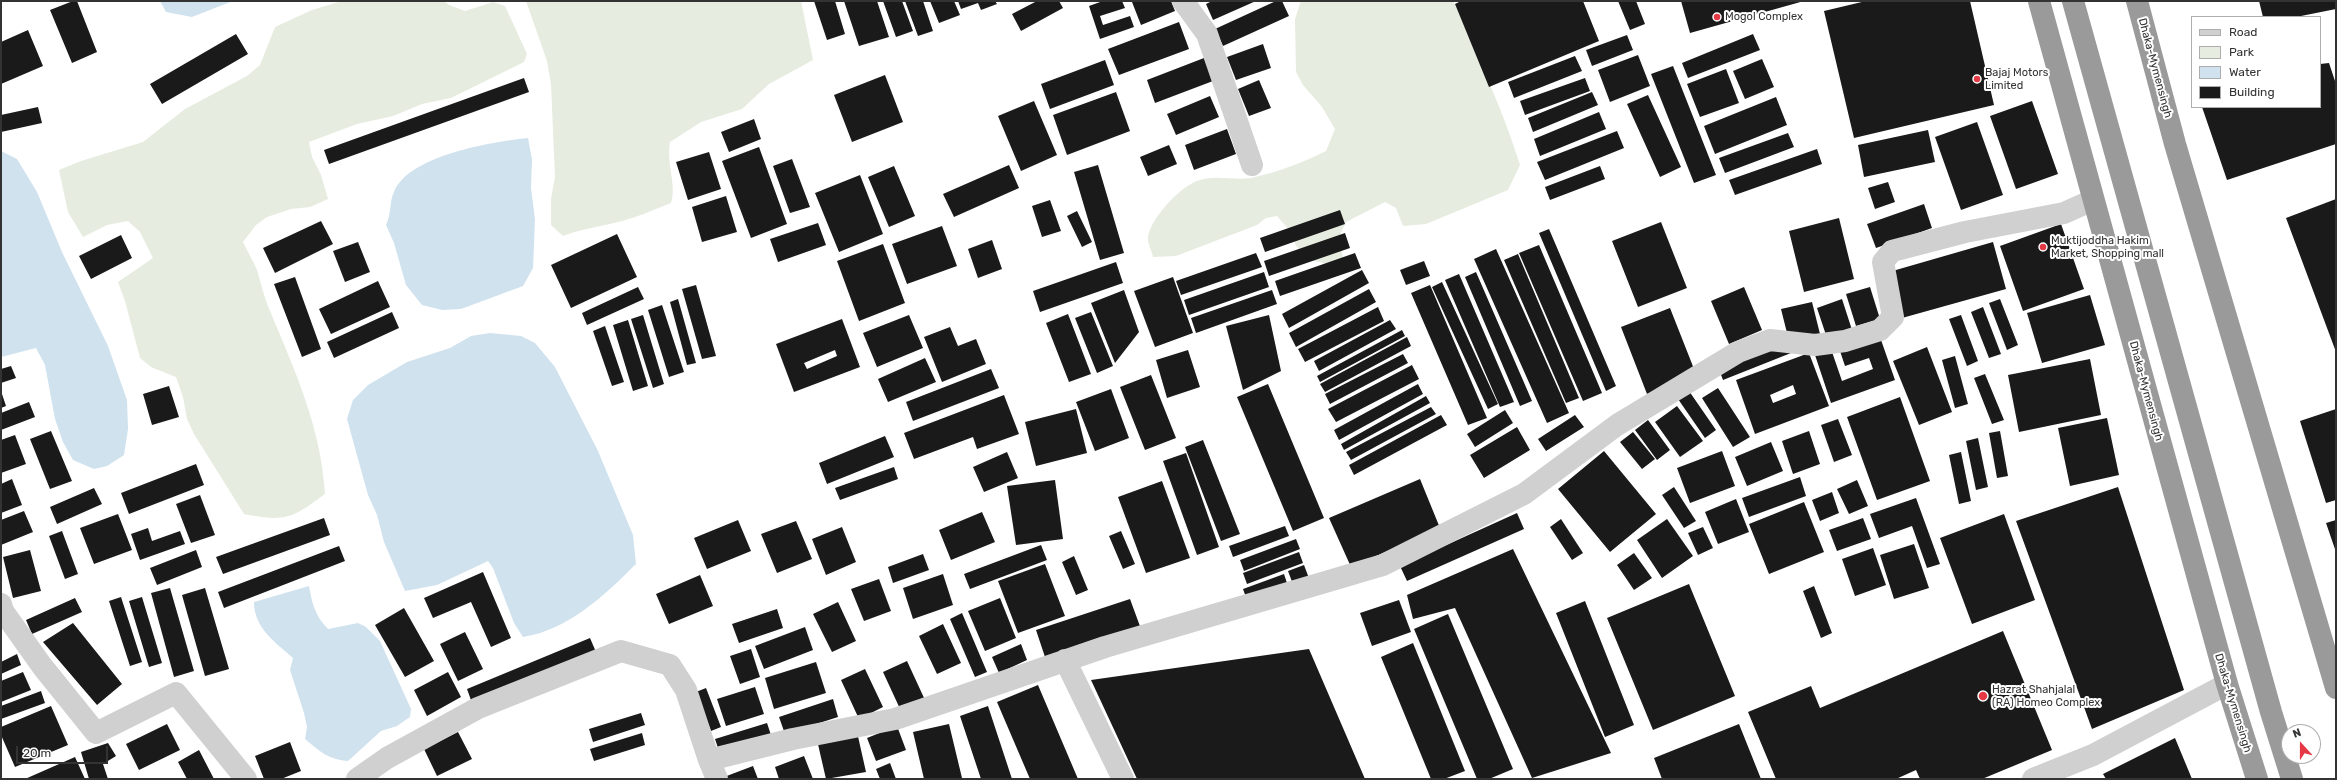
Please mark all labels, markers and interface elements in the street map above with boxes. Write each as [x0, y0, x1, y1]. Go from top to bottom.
place label: Mogol Complex [1725, 10, 1803, 24]
marker: Mogol Complex [1712, 12, 1722, 22]
legend [2191, 16, 2321, 108]
street label: Dhaka-Mymensingh [2135, 17, 2175, 119]
text: Road [2229, 25, 2257, 39]
text: Park [2229, 45, 2254, 59]
text: Water [2229, 65, 2261, 79]
place label: Bajaj Motors Limited [1985, 66, 2048, 92]
marker: Bajaj Motors Limited [1972, 74, 1982, 84]
text: Building [2229, 85, 2275, 99]
place label: Muktijoddha Hakim Market, Shopping mall [2051, 234, 2164, 260]
marker: Muktijoddha Hakim Market, Shopping mall [2038, 242, 2048, 252]
street label: Dhaka-Mymensingh [2126, 340, 2166, 442]
street label: Dhaka-Mymensingh [2212, 652, 2254, 754]
place label: Hazrat Shahjalal (RA) Homeo Complex [1992, 683, 2100, 709]
marker: Hazrat Shahjalal (RA) Homeo Complex [1977, 690, 1989, 702]
north arrow [2281, 724, 2321, 764]
text: N [2291, 726, 2303, 741]
scale bar [18, 738, 110, 764]
text: 20 m [23, 746, 51, 760]

